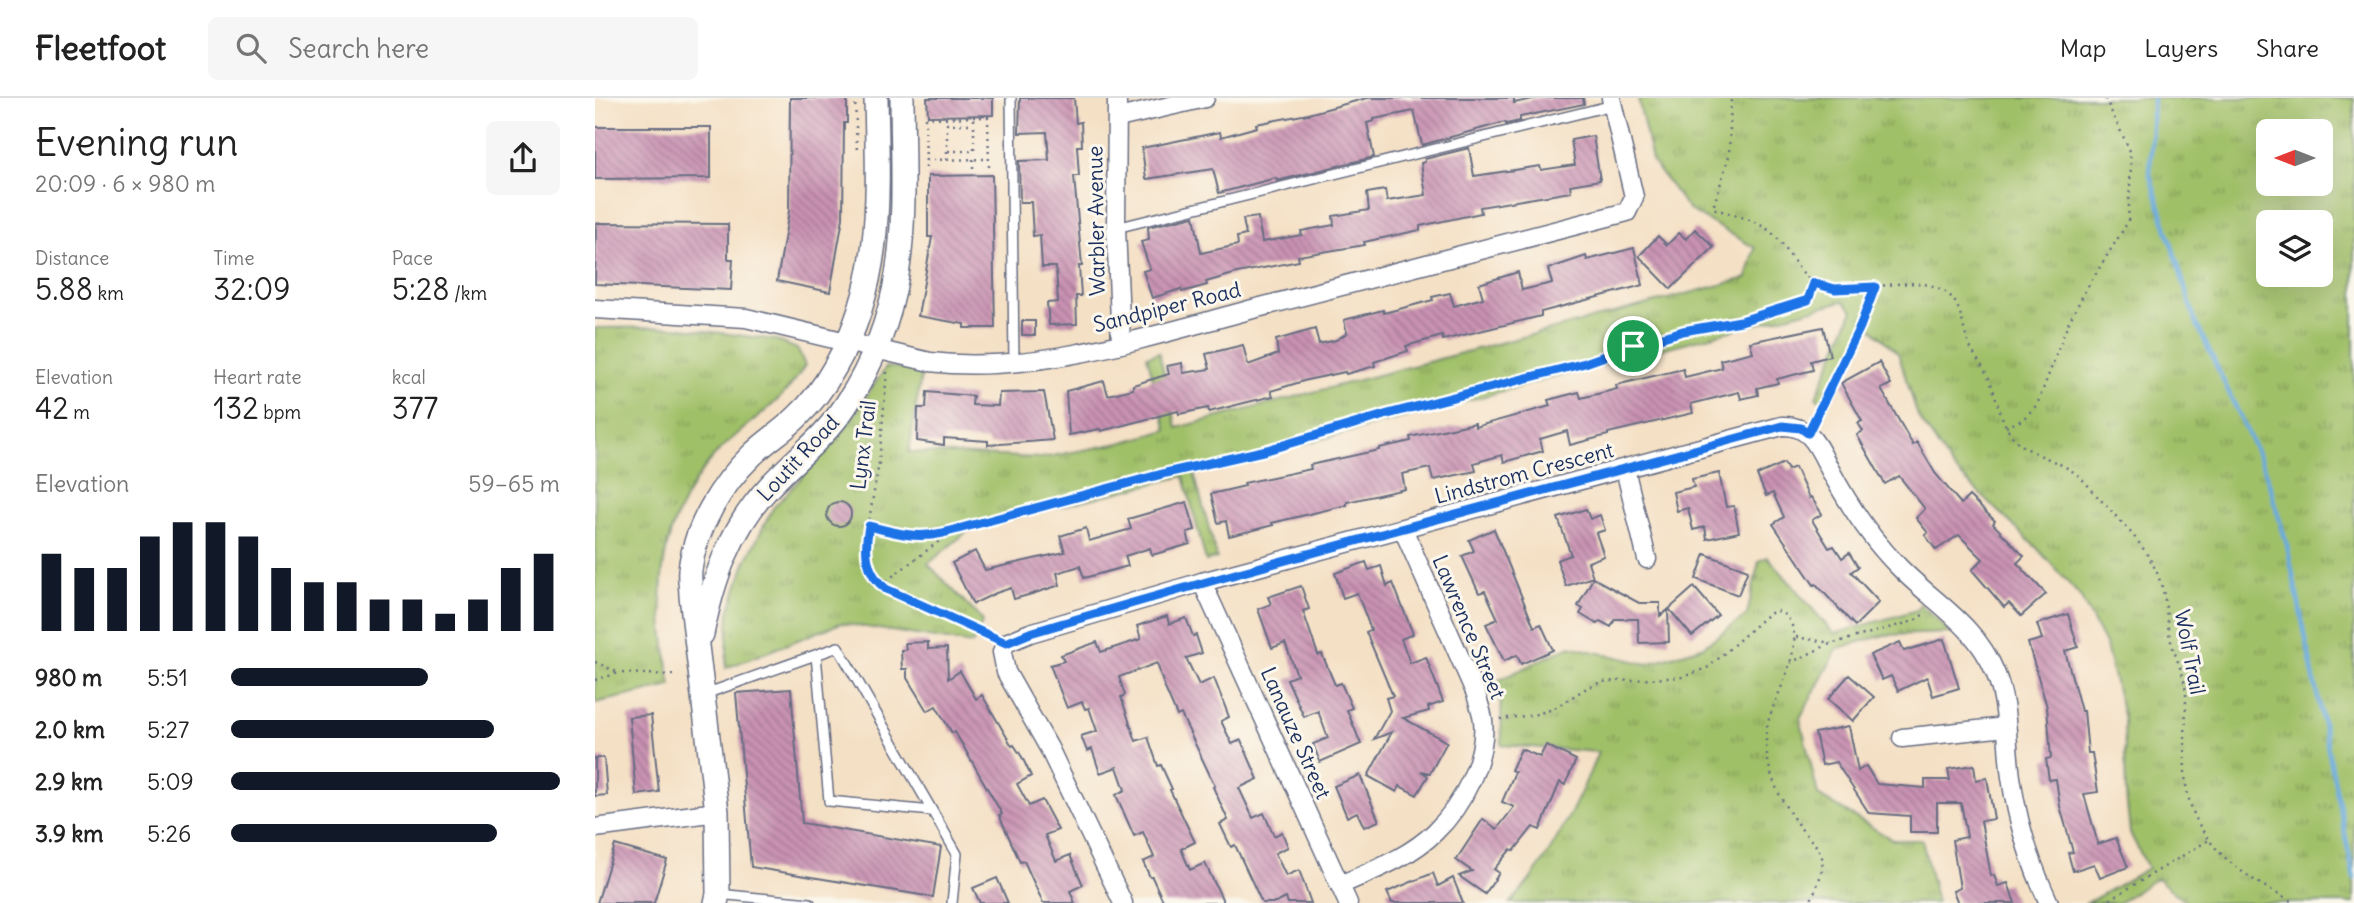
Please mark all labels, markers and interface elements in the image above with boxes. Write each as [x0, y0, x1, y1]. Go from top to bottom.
search box [208, 17, 698, 80]
text: Fleetfoot [35, 27, 166, 69]
icon: search [232, 29, 270, 67]
text: Search here [288, 32, 429, 65]
text: Map [2060, 33, 2106, 63]
text: Layers [2144, 33, 2218, 63]
text: Share [2256, 33, 2319, 63]
text: Evening run [35, 119, 238, 166]
north arrow [2256, 119, 2333, 196]
map controls [2256, 119, 2333, 287]
button: share [486, 121, 560, 195]
street label: Warbler Avenue [1081, 146, 1111, 296]
text: 20:09 · 6 × 980 m [35, 169, 215, 198]
button: layers [2256, 210, 2333, 287]
text: Distance [35, 246, 109, 270]
text: Time [213, 246, 254, 270]
text: Pace [392, 246, 433, 270]
text: 5.88 [35, 270, 93, 308]
text: 32:09 [213, 270, 291, 308]
text: 5:28 [392, 270, 449, 308]
street label: Sandpiper Road [1090, 276, 1244, 338]
text: km [93, 281, 124, 305]
text: /km [449, 281, 487, 305]
pin [1603, 316, 1663, 376]
icon: arrive [1614, 327, 1652, 365]
text: Elevation [35, 365, 113, 389]
text: Heart rate [213, 365, 301, 389]
text: kcal [392, 365, 426, 389]
text: 42 [35, 389, 69, 427]
text: 132 [213, 389, 259, 427]
text: 377 [392, 389, 438, 427]
street label: Lynx Trail [844, 399, 882, 491]
text: m [69, 400, 90, 424]
text: bpm [259, 400, 301, 424]
street label: Loutit Road [751, 409, 845, 507]
street label: Lindstrom Crescent [1432, 436, 1616, 510]
text: Elevation [35, 469, 129, 498]
text: 59–65 m [468, 469, 560, 498]
street label: Lawrence Street [1427, 551, 1511, 703]
street label: Wolf Trail [2169, 607, 2211, 697]
text: 980 m [35, 663, 102, 692]
text: 5:51 [147, 663, 188, 692]
street label: Lanauze Street [1255, 663, 1337, 803]
text: 2.0 km [35, 715, 105, 744]
text: 5:27 [147, 715, 189, 744]
text: 2.9 km [35, 767, 103, 796]
text: 5:09 [147, 767, 194, 796]
text: 3.9 km [35, 819, 103, 848]
text: 5:26 [147, 819, 191, 848]

